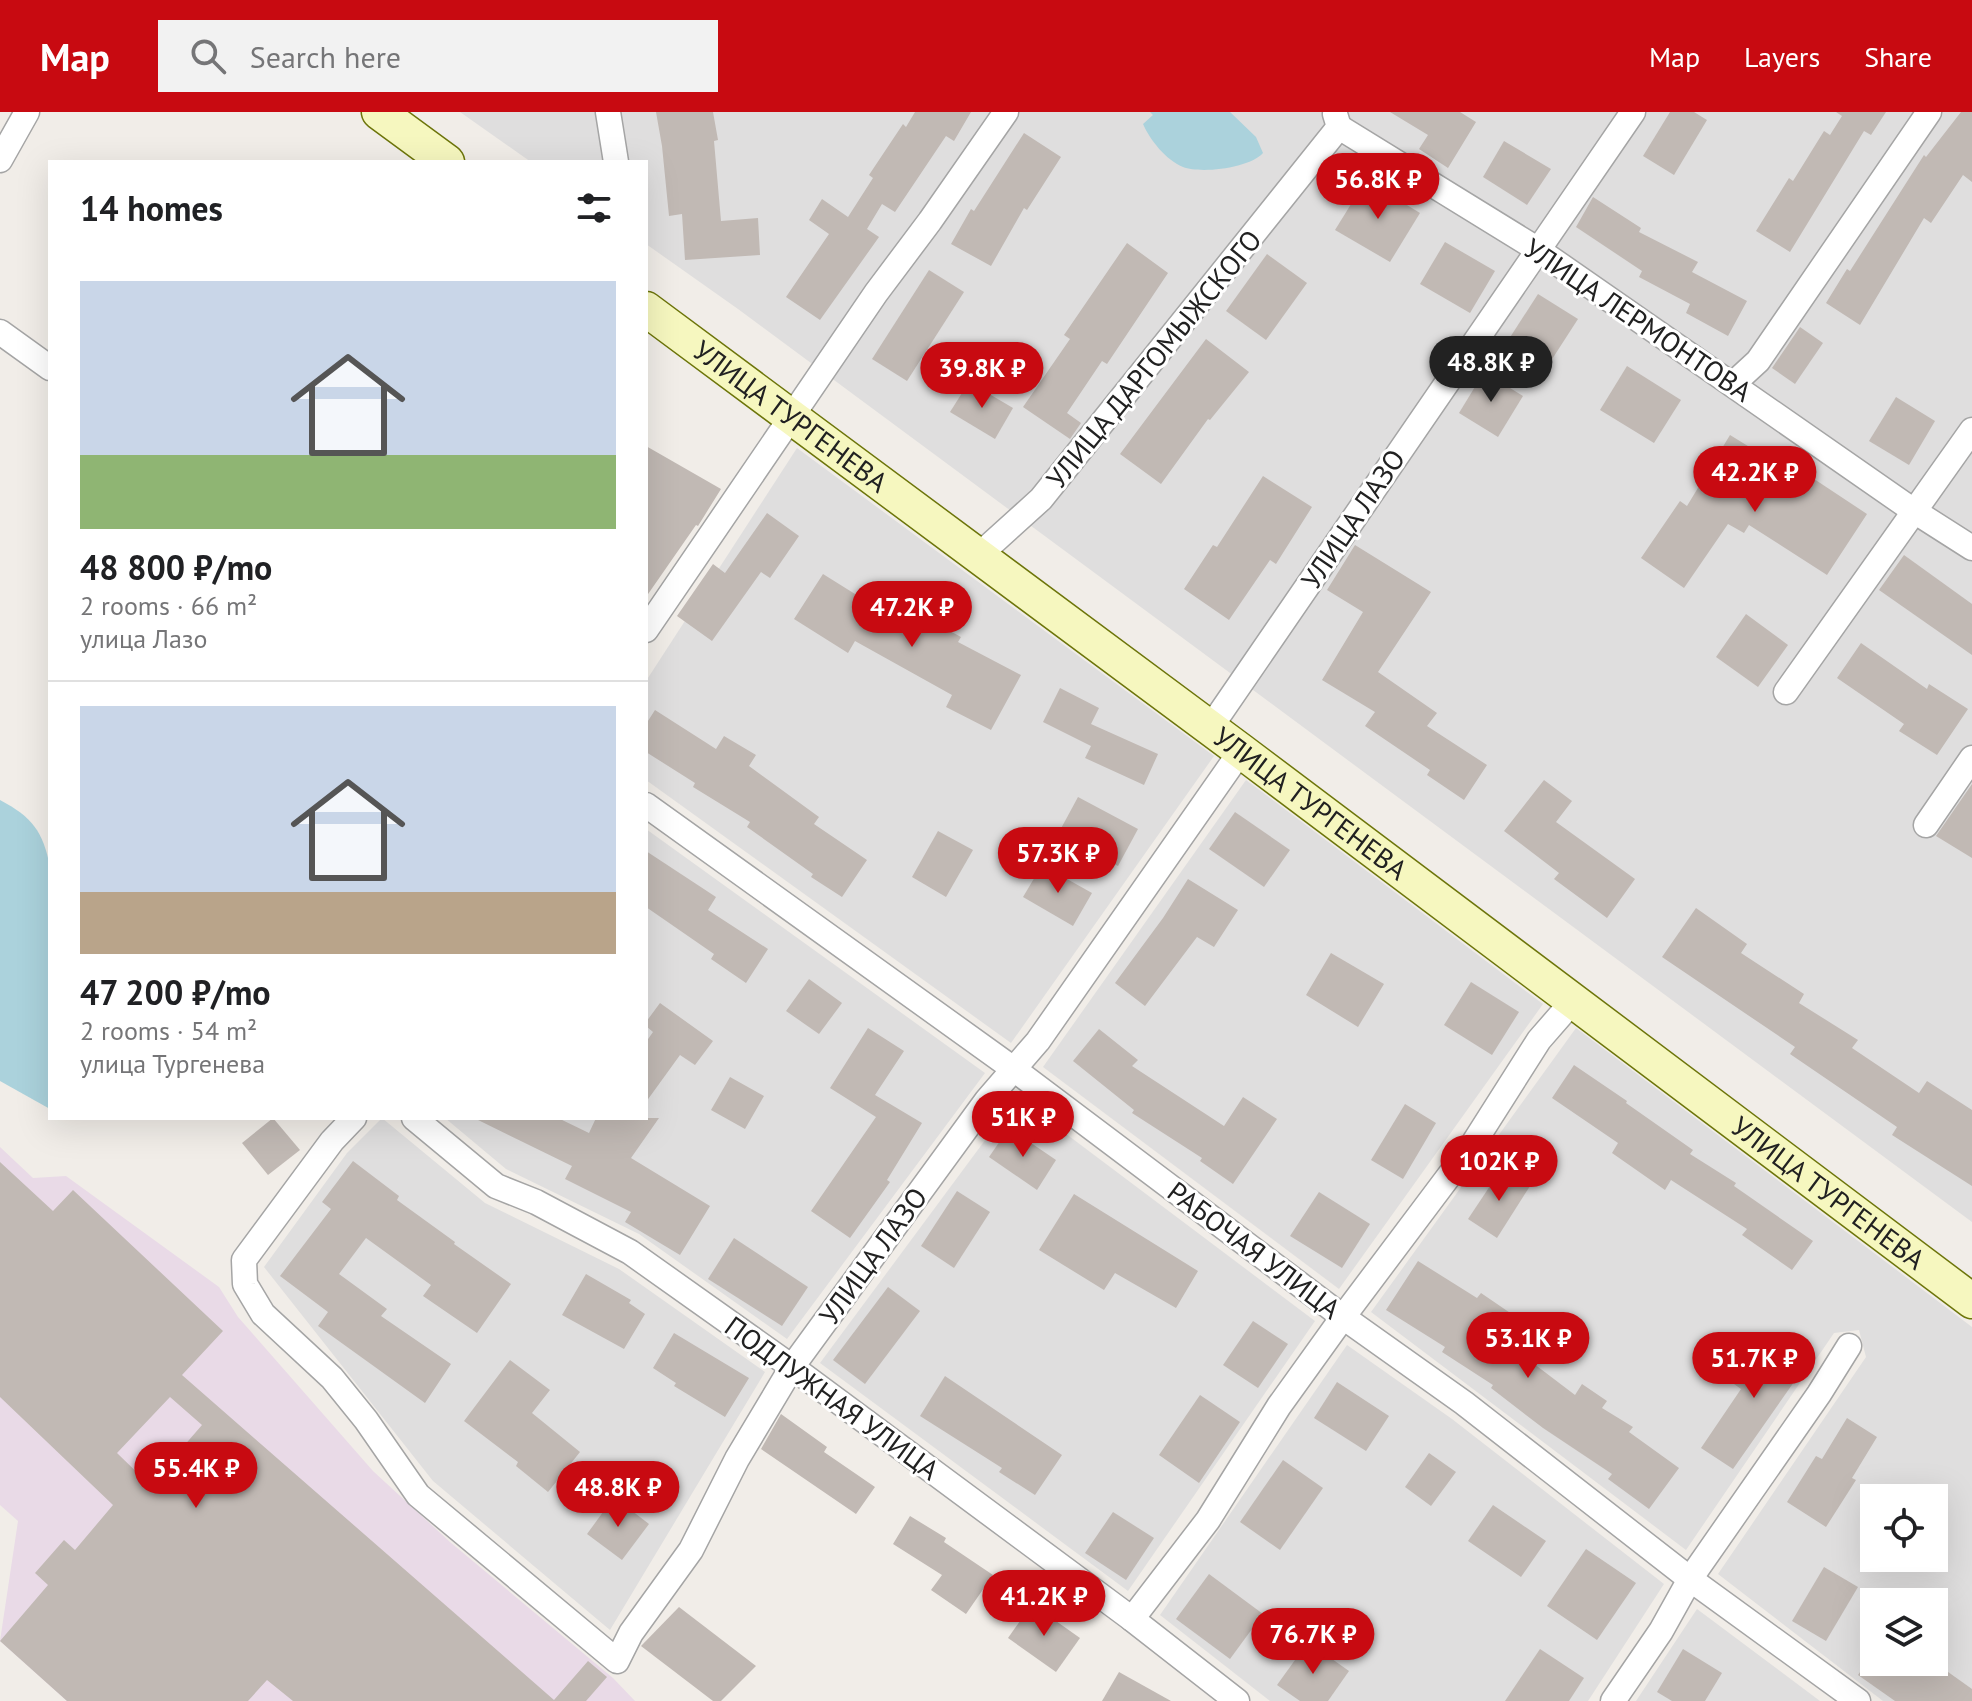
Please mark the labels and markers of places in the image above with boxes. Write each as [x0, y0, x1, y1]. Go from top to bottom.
pin: 56.8K ₽ [1304, 153, 1452, 221]
pin: 48.8K ₽ [1417, 336, 1565, 404]
pin: 39.8K ₽ [908, 342, 1056, 410]
pin: 42.2K ₽ [1681, 446, 1829, 514]
pin: 47.2K ₽ [838, 581, 986, 649]
pin: 57.3K ₽ [984, 827, 1132, 895]
pin: 51K ₽ [967, 1091, 1079, 1159]
pin: 102K ₽ [1434, 1135, 1564, 1203]
pin: 53.1K ₽ [1454, 1312, 1602, 1380]
pin: 51.7K ₽ [1680, 1332, 1828, 1400]
pin: 55.4K ₽ [122, 1442, 270, 1510]
pin: 48.8K ₽ [544, 1461, 692, 1529]
pin: 41.2K ₽ [970, 1570, 1118, 1638]
pin: 76.7K ₽ [1239, 1608, 1387, 1676]

